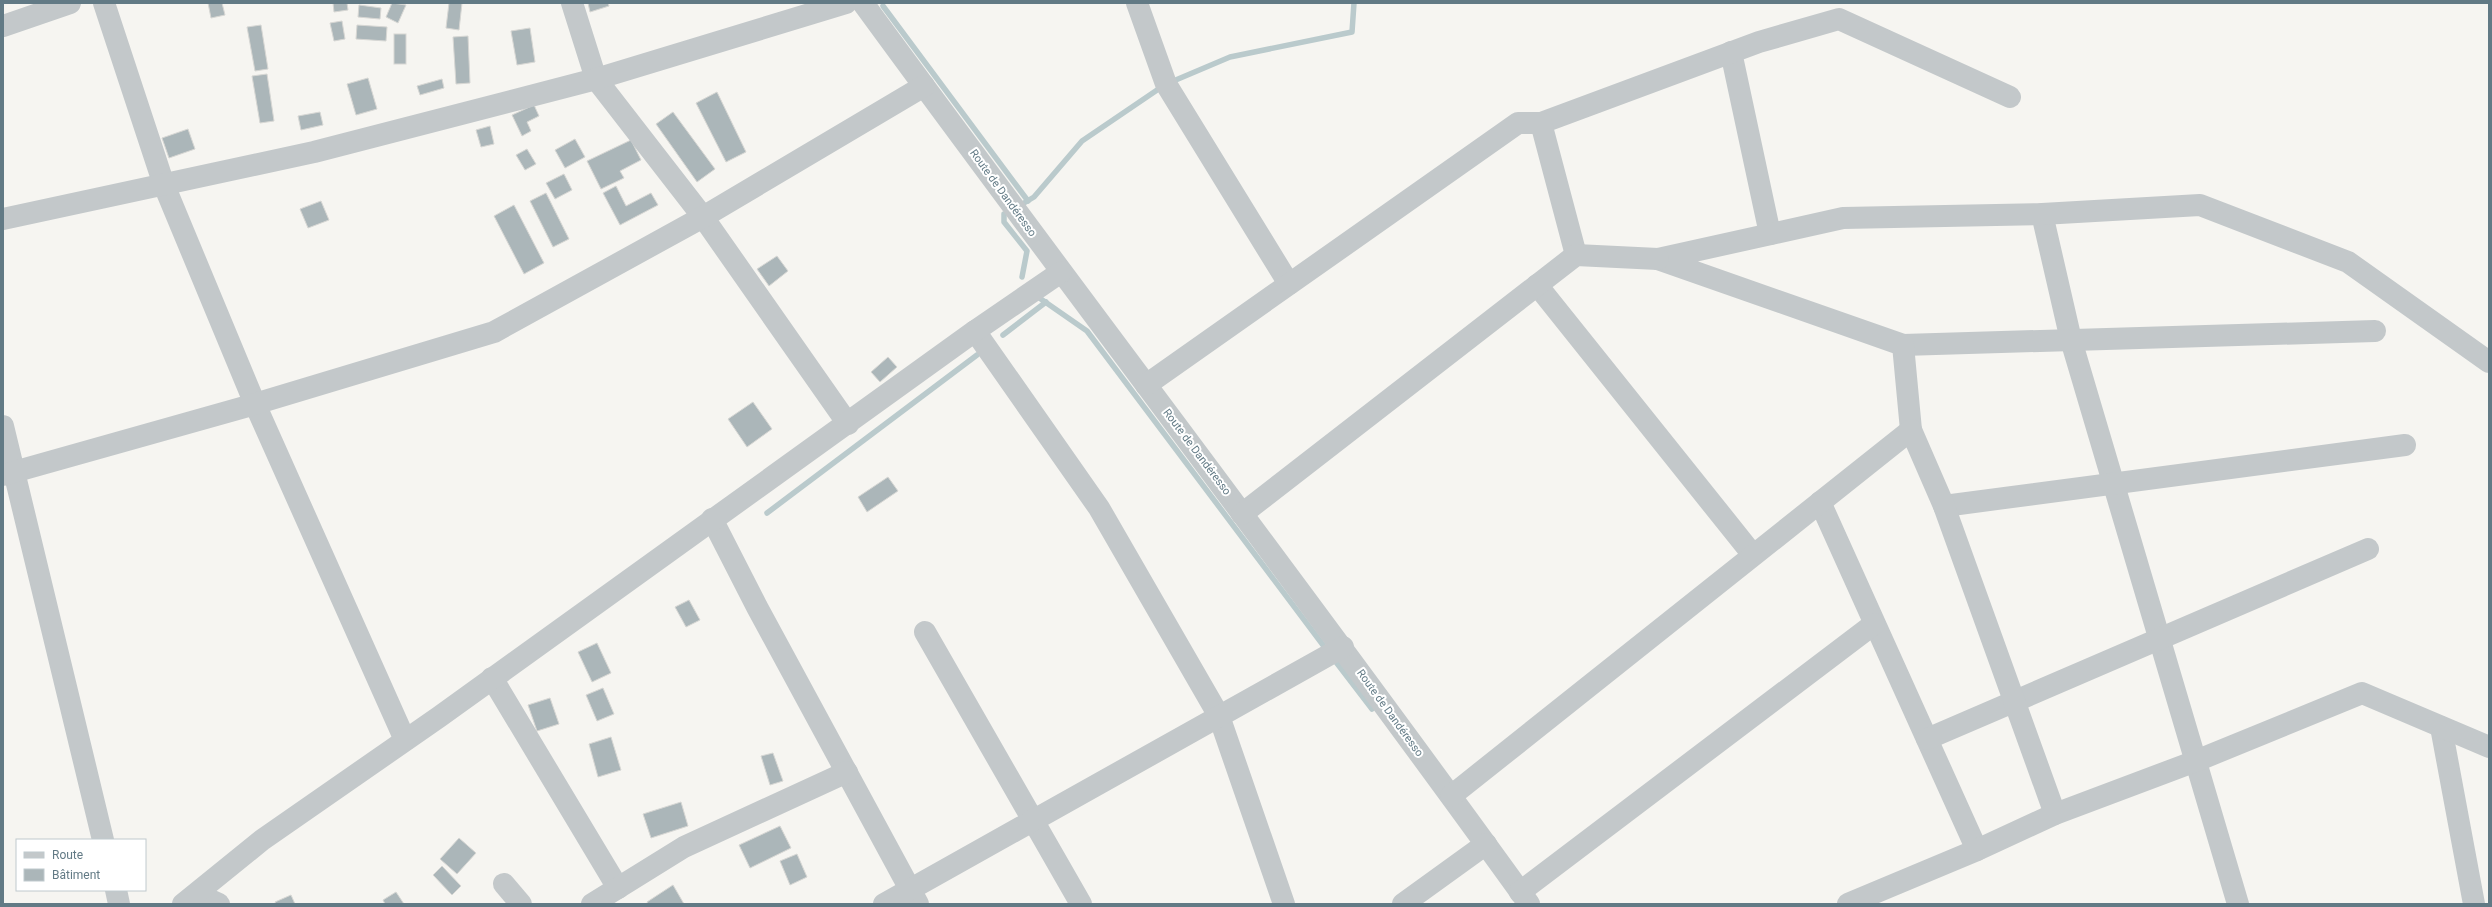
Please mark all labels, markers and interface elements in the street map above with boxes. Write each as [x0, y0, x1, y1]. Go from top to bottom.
street label: Route de Dandéresso [967, 147, 1039, 239]
street label: Route de Dandéresso [1160, 406, 1234, 498]
street label: Route de Dandéresso [1354, 667, 1426, 759]
legend [16, 839, 146, 891]
text: Route [52, 848, 83, 862]
text: Bâtiment [52, 868, 100, 882]

